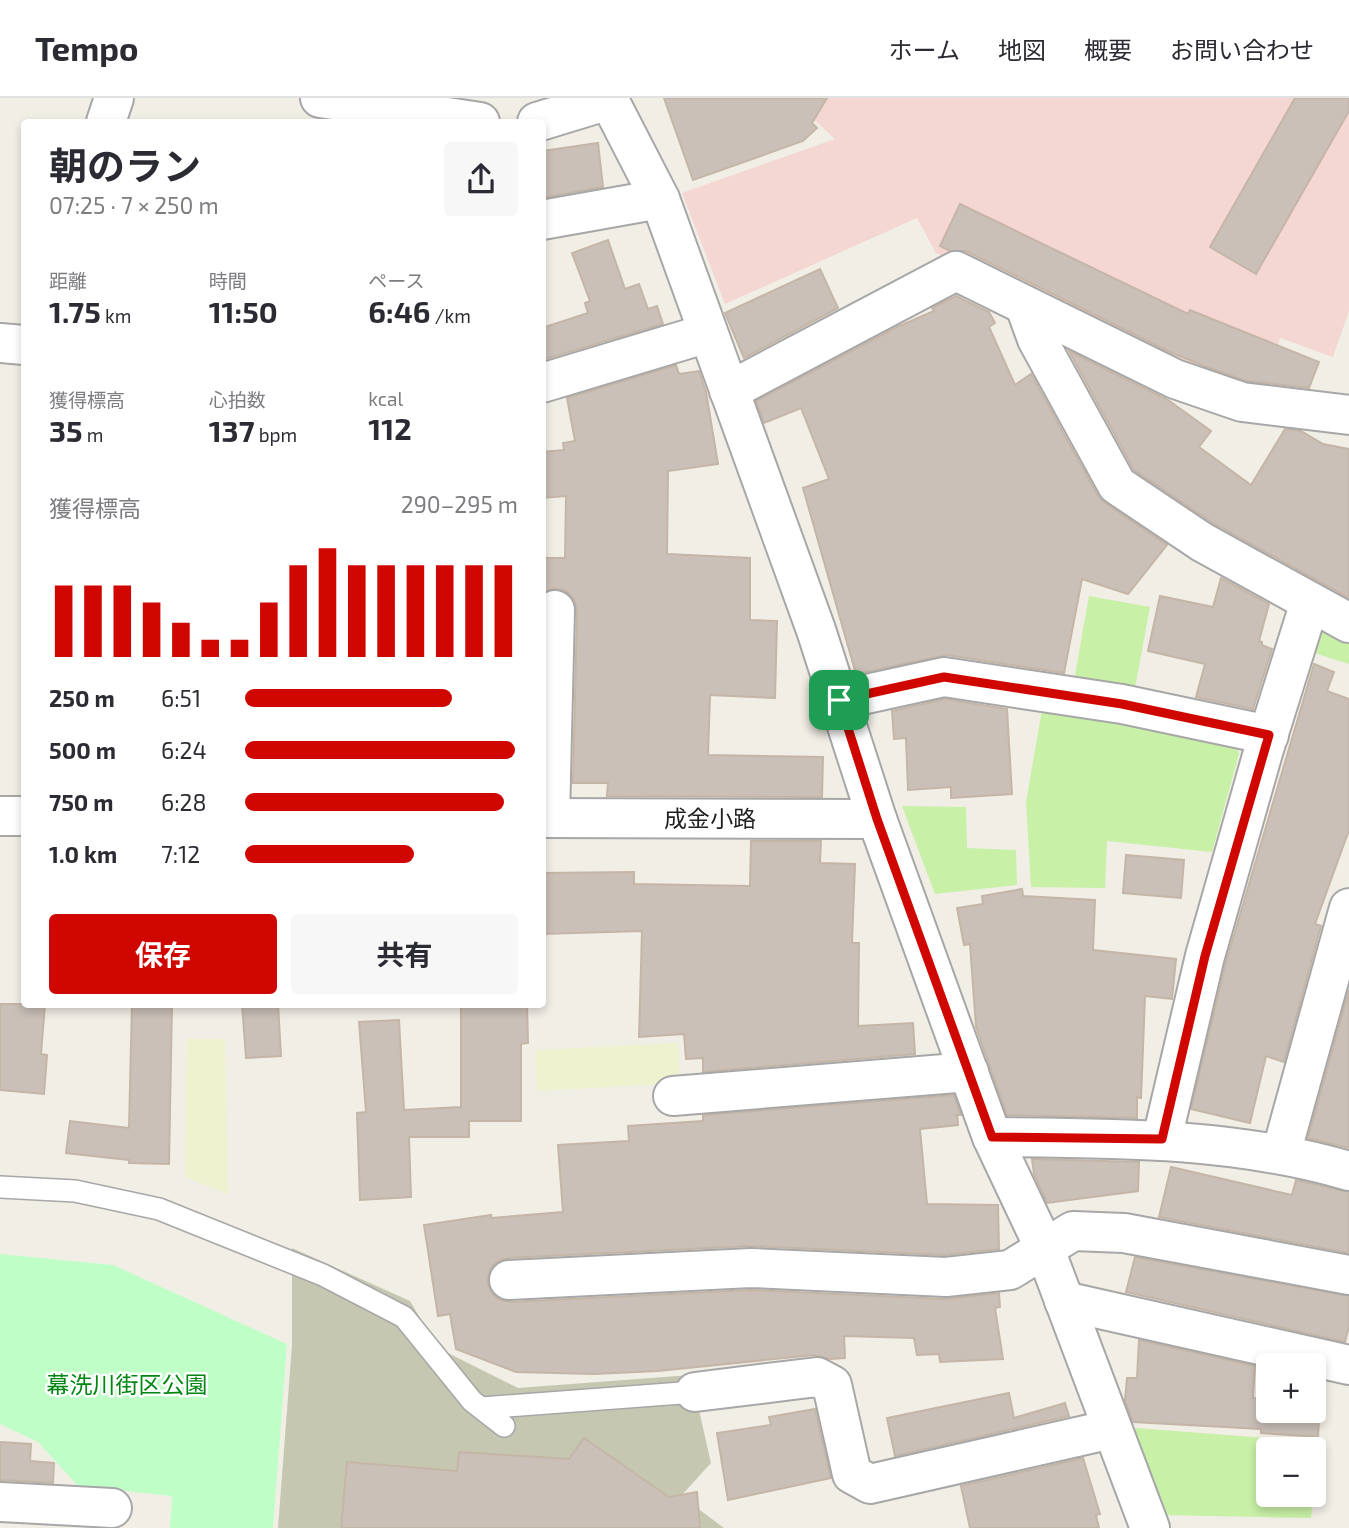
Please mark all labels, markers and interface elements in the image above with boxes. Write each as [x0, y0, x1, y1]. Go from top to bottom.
text: Tempo [35, 28, 139, 68]
text: ホーム [889, 35, 960, 64]
text: 地図 [998, 35, 1046, 64]
text: 概要 [1084, 35, 1132, 64]
text: お問い合わせ [1170, 35, 1314, 64]
text: 朝のラン [49, 142, 201, 188]
button: share [444, 142, 518, 216]
text: 07:25 · 7 × 250 m [49, 191, 219, 219]
text: 距離 [49, 269, 87, 292]
text: 時間 [209, 269, 247, 292]
text: ペース [368, 269, 424, 292]
text: 1.75 [49, 293, 101, 329]
text: 11:50 [209, 293, 278, 329]
text: 6:46 [368, 293, 431, 329]
text: km [101, 304, 131, 327]
text: /km [431, 304, 471, 327]
text: kcal [368, 387, 403, 410]
text: 獲得標高 [49, 388, 125, 411]
text: 心拍数 [209, 388, 266, 411]
text: 112 [368, 410, 412, 446]
text: 35 [49, 412, 83, 448]
text: 137 [209, 412, 254, 448]
text: m [83, 423, 103, 446]
text: bpm [254, 423, 297, 446]
text: 290–295 m [401, 490, 518, 518]
text: 獲得標高 [49, 494, 141, 522]
pin [809, 670, 869, 730]
icon: arrive [820, 681, 858, 719]
text: 250 m [49, 684, 115, 712]
text: 6:51 [161, 684, 201, 712]
text: 500 m [49, 736, 116, 764]
text: 6:24 [161, 736, 207, 764]
text: 750 m [49, 788, 114, 816]
text: 6:28 [161, 788, 206, 816]
street label: 成金小路 [664, 804, 756, 832]
text: 1.0 km [49, 840, 117, 868]
text: 7:12 [161, 840, 200, 868]
button: 保存 [49, 914, 277, 994]
button: 共有 [291, 914, 518, 994]
map controls [1256, 1353, 1326, 1507]
button: + [1256, 1353, 1326, 1423]
park label: 幕洗川街区公園 [47, 1370, 208, 1398]
button: − [1256, 1437, 1326, 1507]

